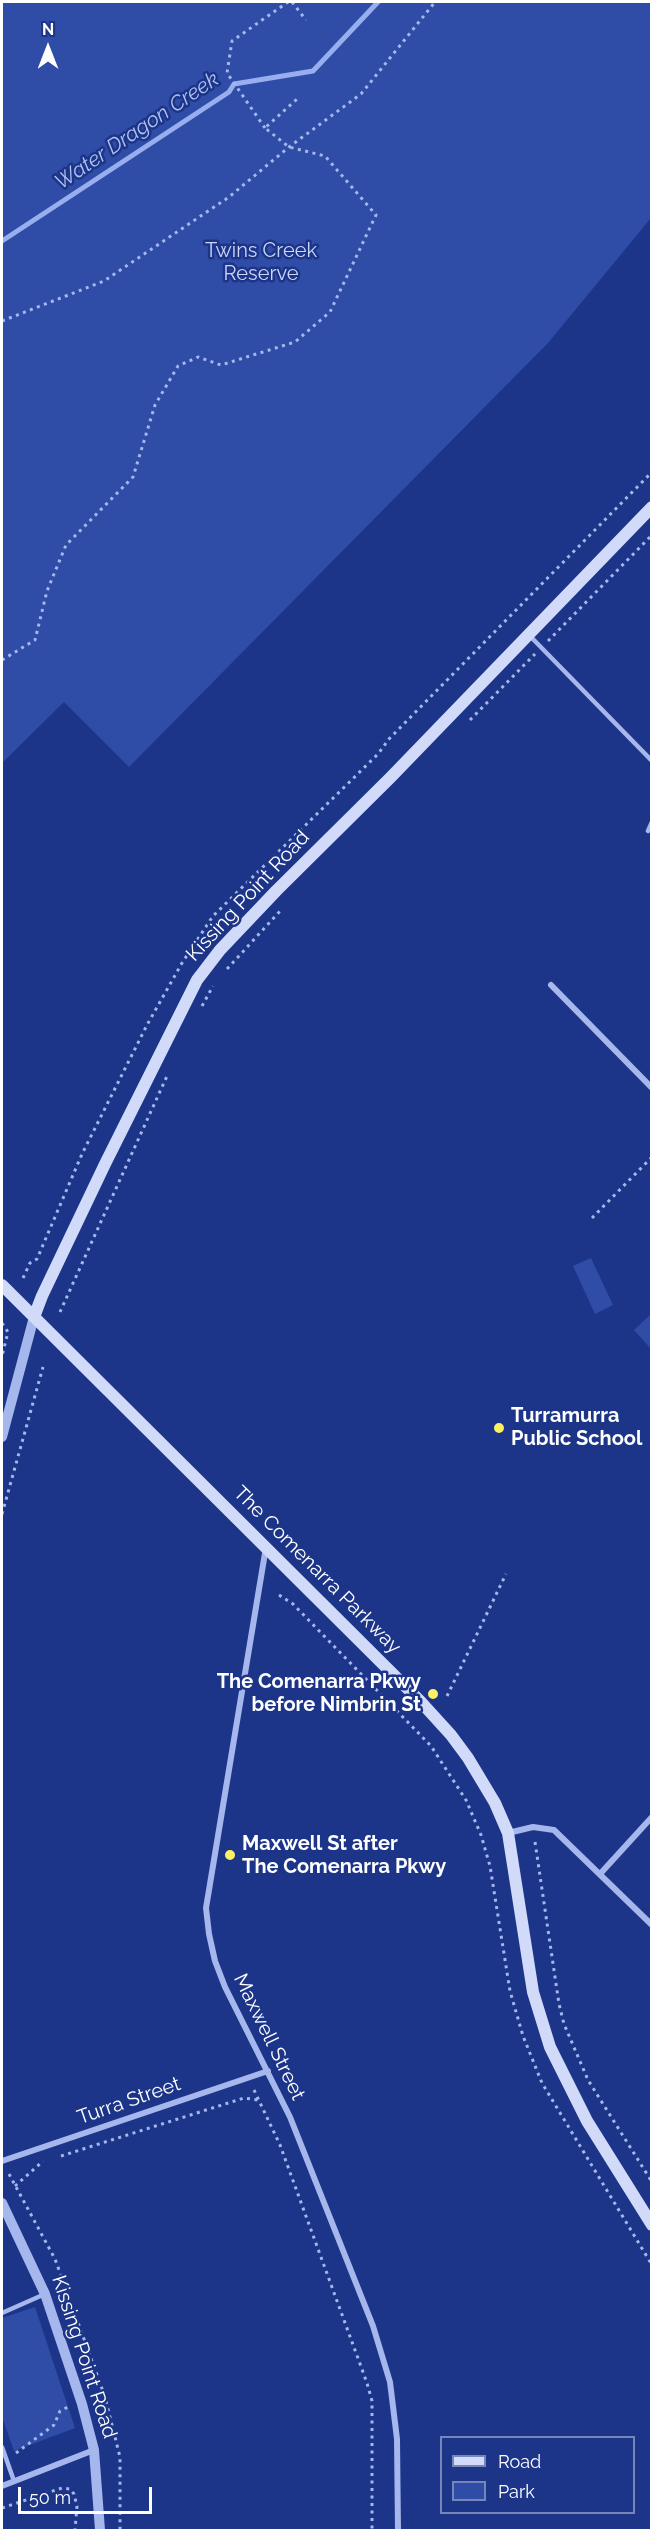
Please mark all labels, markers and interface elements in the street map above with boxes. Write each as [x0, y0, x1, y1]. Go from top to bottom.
north arrow [18, 18, 78, 78]
text: N [42, 20, 54, 39]
water label: Water Dragon Creek [50, 67, 224, 195]
park label: Twins Creek Reserve [205, 239, 317, 286]
street label: Kissing Point Road [181, 826, 315, 966]
place label: Turramurra Public School [511, 1404, 642, 1451]
marker: Turramurra Public School [492, 1421, 506, 1435]
street label: The Comenarra Parkway [228, 1481, 406, 1659]
place label: The Comenarra Pkwy before Nimbrin St [217, 1670, 421, 1717]
marker: The Comenarra Pkwy before Nimbrin St [426, 1687, 440, 1701]
place label: Maxwell St after The Comenarra Pkwy [242, 1832, 446, 1879]
marker: Maxwell St after The Comenarra Pkwy [223, 1848, 237, 1862]
street label: Maxwell Street [228, 1970, 310, 2104]
street label: Turra Street [74, 2072, 184, 2130]
street label: Kissing Point Road [46, 2273, 122, 2441]
legend [440, 2436, 635, 2514]
text: Road [498, 2451, 541, 2472]
scale bar [21, 2475, 154, 2513]
text: Park [498, 2481, 535, 2502]
text: 50 m [29, 2487, 71, 2508]

